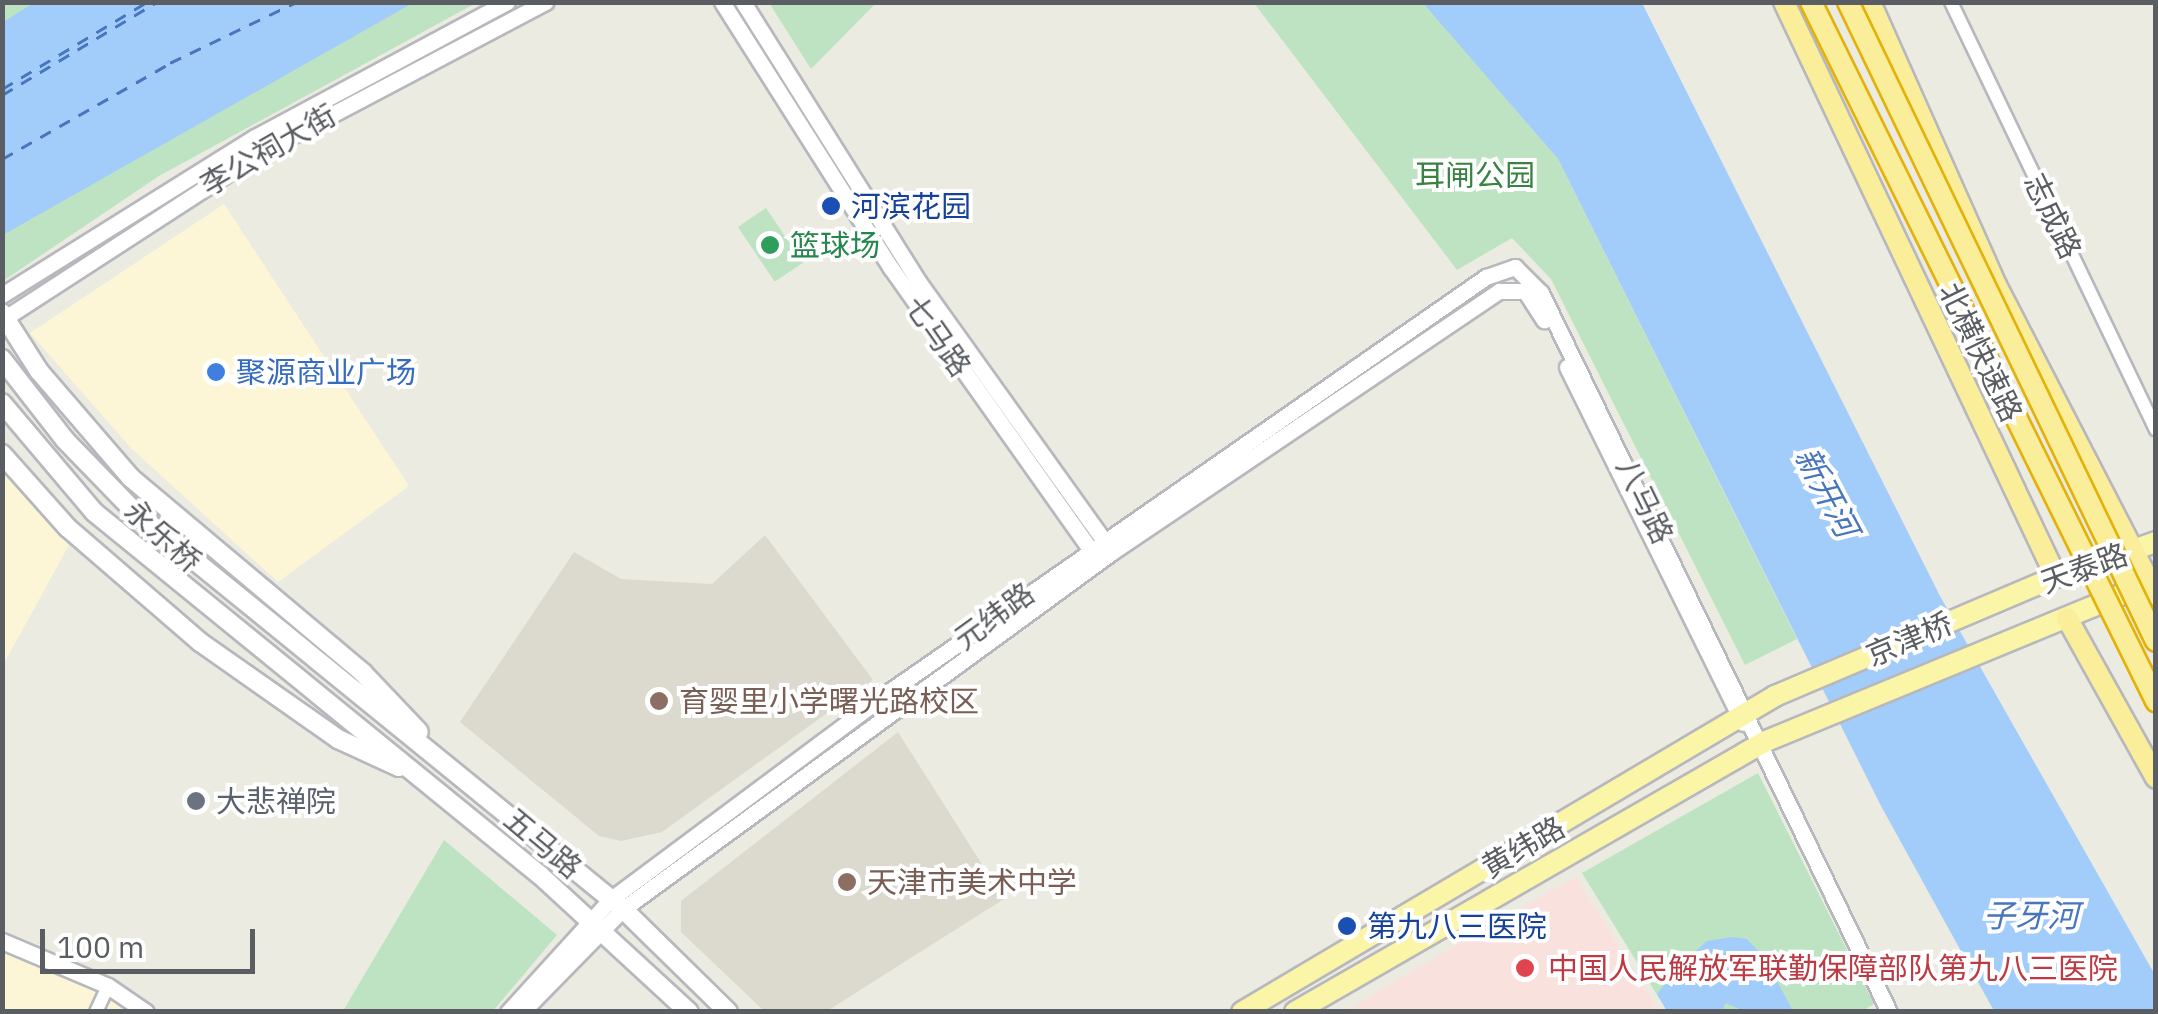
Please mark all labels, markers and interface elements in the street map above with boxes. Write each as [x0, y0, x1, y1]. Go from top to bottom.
street label: 李公祠大街 [194, 97, 342, 203]
park label: 耳闸公园 [1415, 157, 1535, 193]
street label: 志成路 [2017, 168, 2089, 264]
place label: 河滨花园 [851, 188, 971, 224]
marker: 河滨花园 [820, 195, 842, 217]
place label: 篮球场 [790, 227, 880, 263]
marker: 篮球场 [759, 234, 781, 256]
street label: 北横快速路 [1932, 277, 2030, 427]
street label: 七马路 [897, 289, 979, 383]
place label: 聚源商业广场 [236, 354, 416, 390]
marker: 聚源商业广场 [205, 361, 227, 383]
water label: 新开河 [1788, 441, 1866, 543]
street label: 八马路 [1609, 453, 1681, 549]
street label: 永乐桥 [118, 493, 208, 579]
street label: 天泰路 [2036, 536, 2132, 600]
street label: 元纬路 [947, 575, 1041, 657]
street label: 京津桥 [1861, 605, 1957, 673]
place label: 育婴里小学曙光路校区 [679, 683, 979, 719]
marker: 育婴里小学曙光路校区 [648, 690, 670, 712]
place label: 大悲禅院 [216, 783, 336, 819]
marker: 大悲禅院 [185, 790, 207, 812]
street label: 五马路 [497, 800, 589, 886]
street label: 黄纬路 [1475, 809, 1571, 885]
place label: 天津市美术中学 [867, 864, 1077, 900]
marker: 天津市美术中学 [836, 871, 858, 893]
water label: 子牙河 [1983, 896, 2079, 934]
place label: 第九八三医院 [1367, 908, 1547, 944]
scale bar [45, 909, 260, 971]
marker: 第九八三医院 [1336, 915, 1358, 937]
text: 100 m [57, 927, 144, 966]
place label: 中国人民解放军联勤保障部队第九八三医院 [1548, 950, 2118, 986]
marker: 中国人民解放军联勤保障部队第九八三医院 [1512, 955, 1538, 981]

